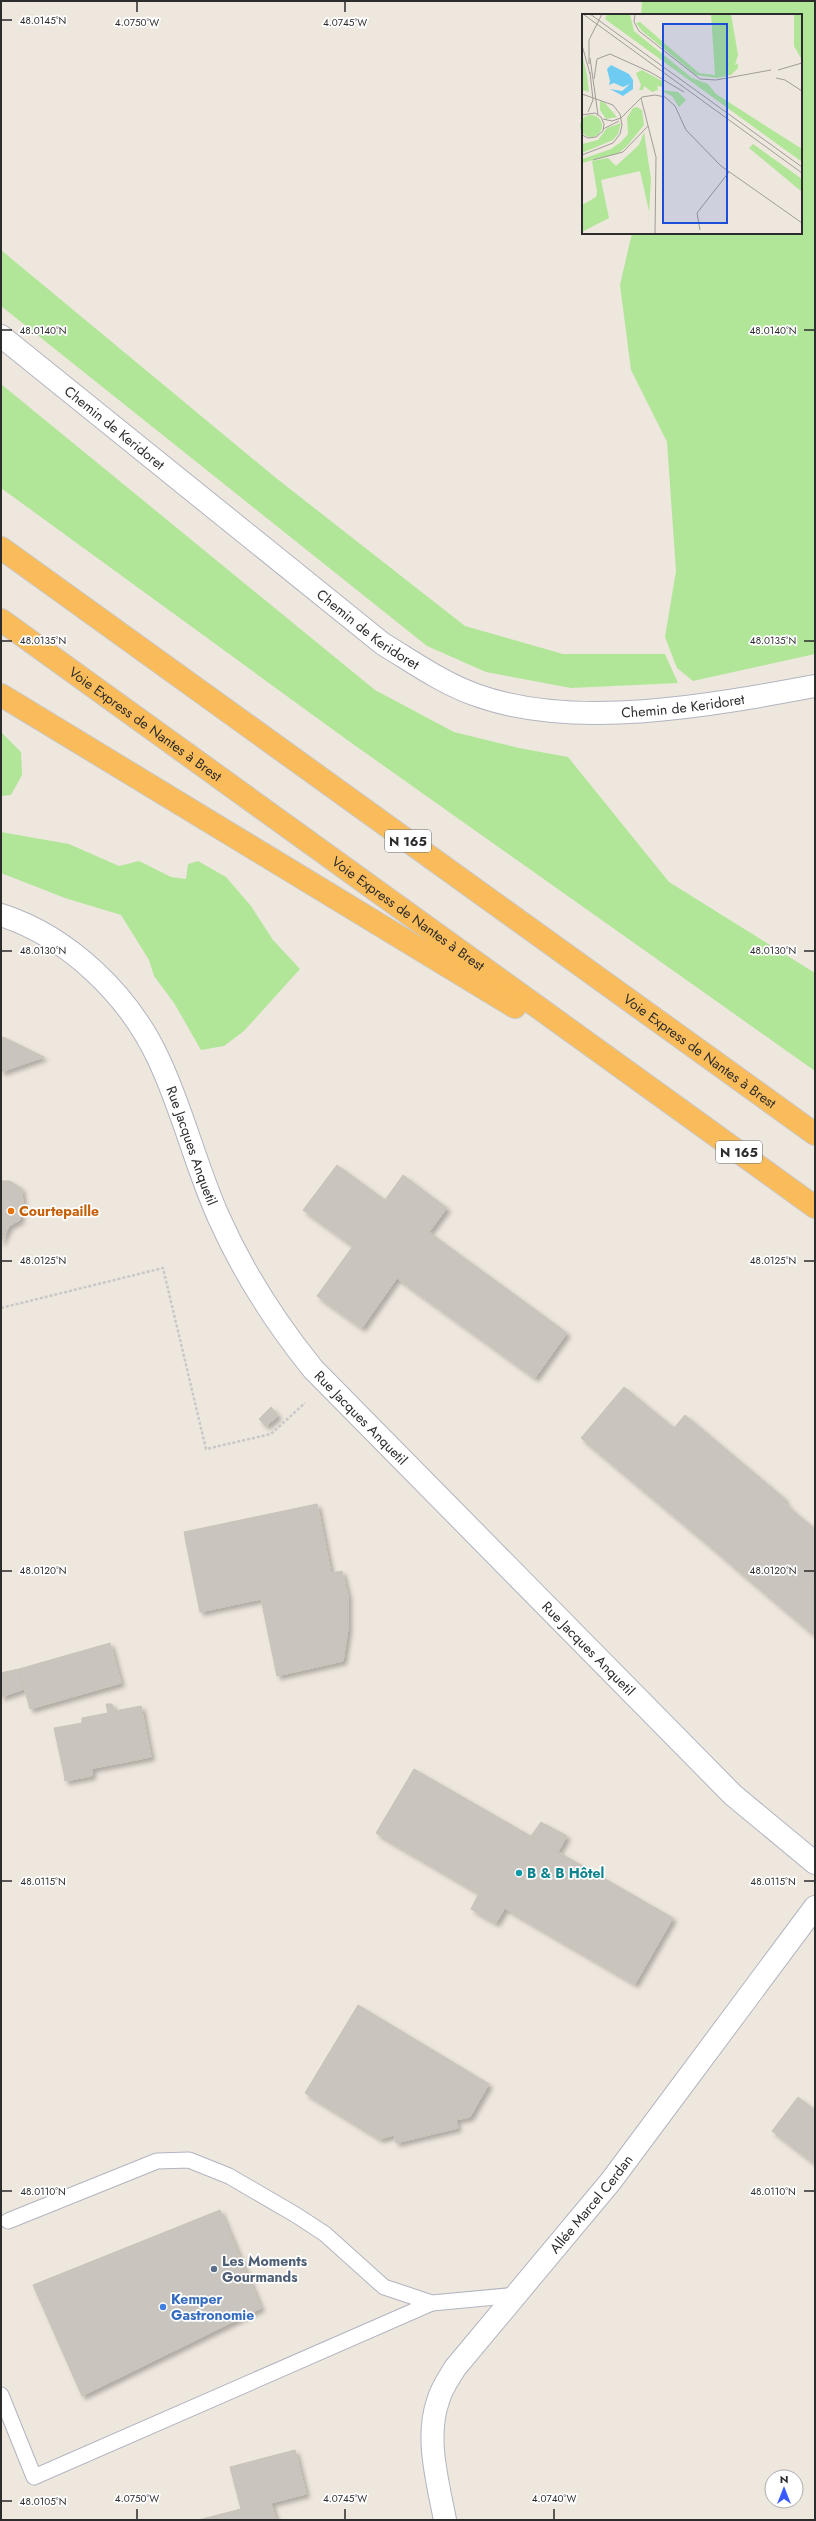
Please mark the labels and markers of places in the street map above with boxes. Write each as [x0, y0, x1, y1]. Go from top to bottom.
place label: Courtepaille [19, 1201, 99, 1221]
marker: Courtepaille [6, 1206, 16, 1216]
place label: B & B Hôtel [527, 1863, 604, 1883]
marker: B & B Hôtel [514, 1868, 524, 1878]
place label: Les Moments Gourmands [222, 2251, 308, 2287]
marker: Les Moments Gourmands [209, 2264, 219, 2274]
place label: Kemper Gastronomie [171, 2289, 254, 2325]
marker: Kemper Gastronomie [158, 2302, 168, 2312]

